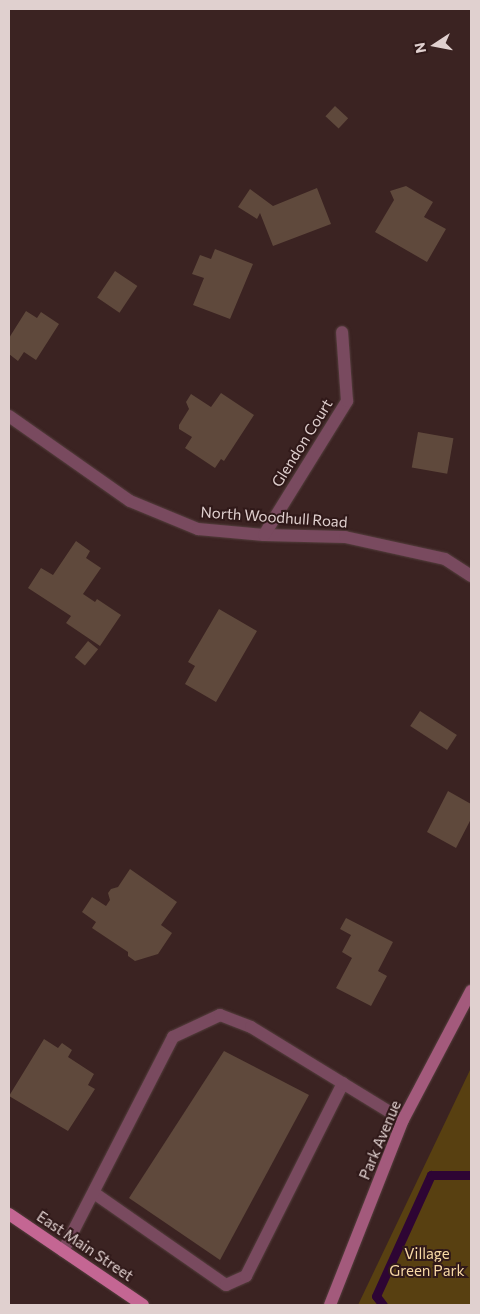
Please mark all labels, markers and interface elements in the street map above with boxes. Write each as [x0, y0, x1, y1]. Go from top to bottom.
north arrow [410, 20, 460, 70]
text: N [410, 41, 429, 55]
street label: Glendon Court [268, 396, 336, 490]
street label: North Woodhull Road [200, 503, 348, 531]
street label: Park Avenue [355, 1098, 405, 1182]
street label: East Main Street [33, 1207, 137, 1285]
park label: Village Green Park [389, 1244, 465, 1279]

